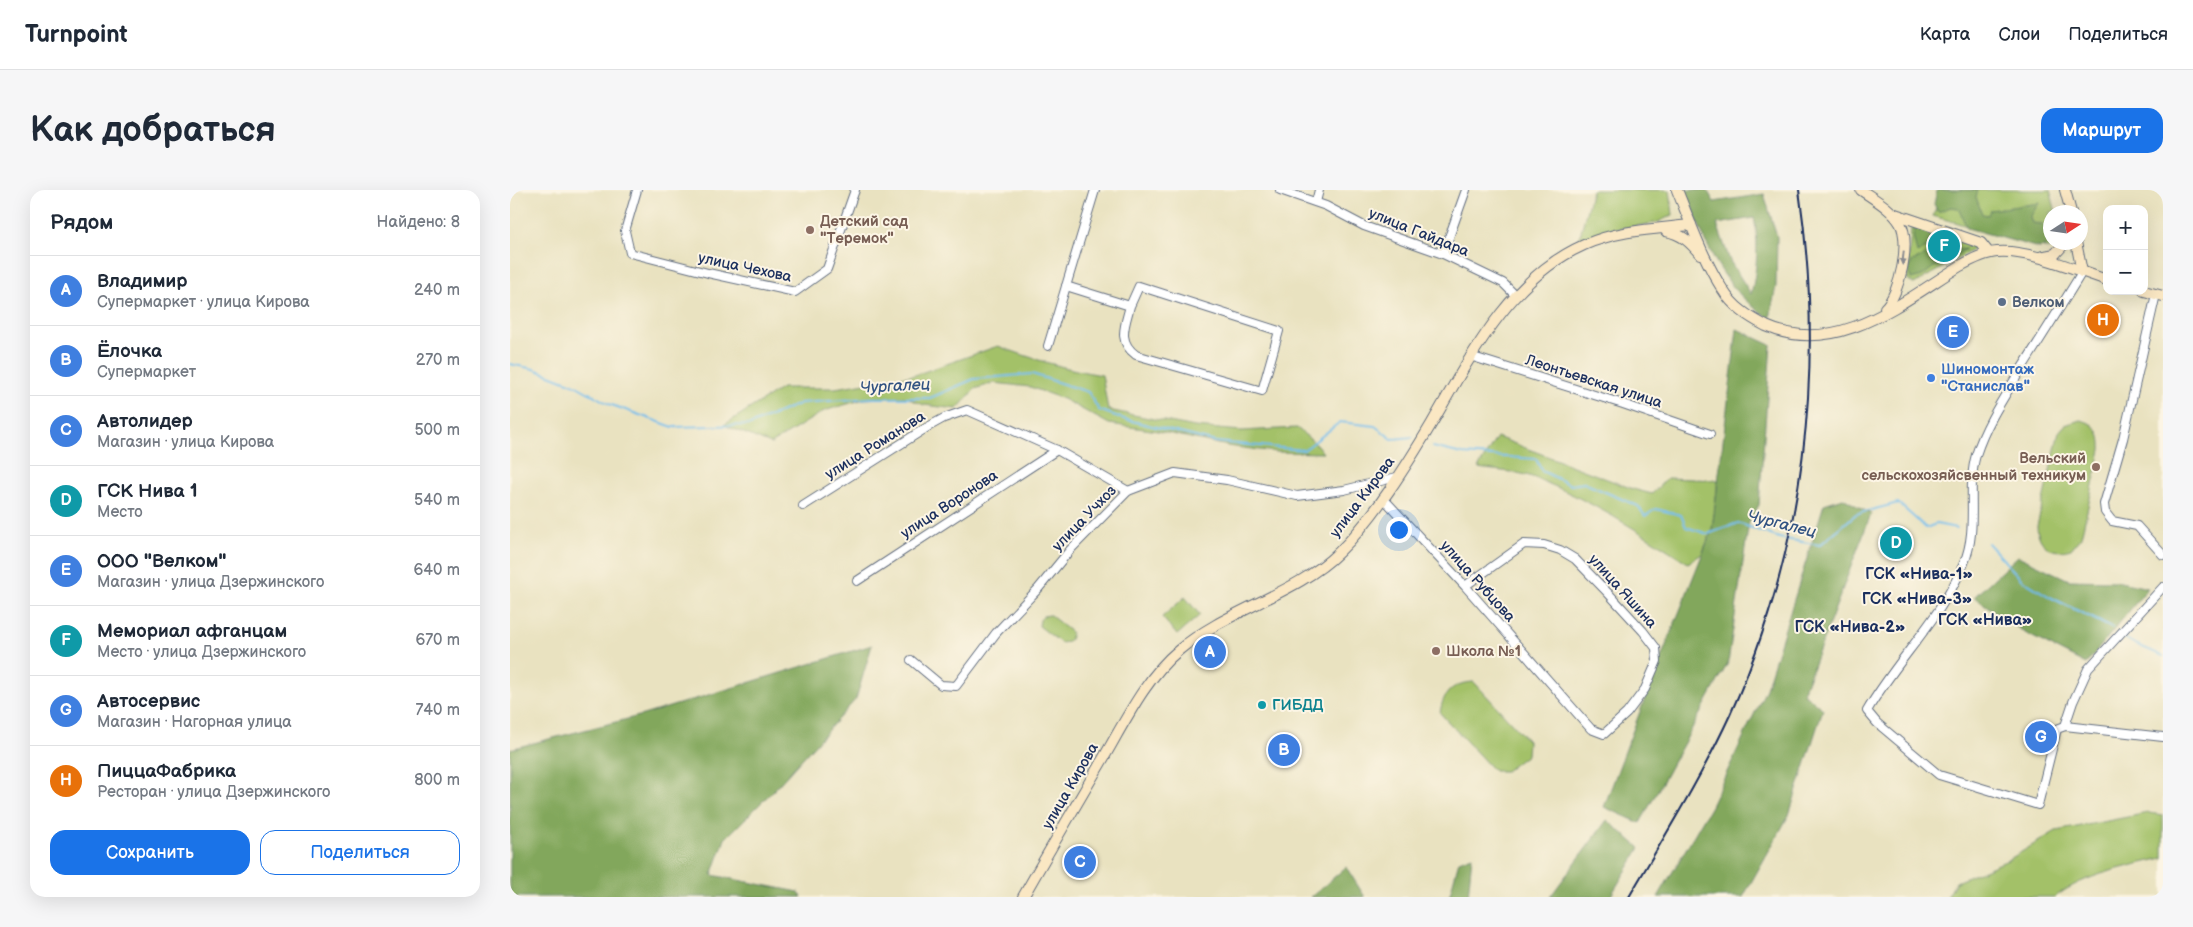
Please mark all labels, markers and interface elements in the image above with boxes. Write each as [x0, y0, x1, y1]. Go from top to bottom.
text: Turnpoint [25, 20, 128, 49]
text: Карта [1920, 24, 1970, 45]
text: Слои [1998, 24, 2040, 45]
text: Поделиться [2068, 24, 2168, 45]
button: Маршрут [2041, 108, 2163, 153]
text: Как добраться [30, 109, 276, 152]
street label: улица Гайдара [1366, 204, 1472, 261]
north arrow [2043, 205, 2088, 250]
map controls [2103, 205, 2148, 295]
button: + [2103, 205, 2148, 250]
text: Рядом [50, 210, 113, 235]
place label: Детский сад "Теремок" [820, 212, 908, 248]
text: Найдено: 8 [377, 213, 460, 232]
marker: Детский сад "Теремок" [804, 224, 816, 236]
pin: F [1928, 227, 1960, 265]
street label: улица Чехова [696, 248, 793, 287]
one-way arrow [1899, 250, 1907, 266]
button: − [2103, 250, 2148, 295]
text: Владимир [97, 270, 187, 293]
text: A [61, 281, 71, 300]
text: 240 m [414, 281, 460, 300]
text: Супермаркет · улица Кирова [97, 293, 310, 312]
place label: Велком [2012, 293, 2064, 312]
marker: Велком [1996, 296, 2008, 308]
pin: H [2087, 301, 2119, 339]
pin: E [1937, 313, 1969, 351]
text: Ёлочка [97, 340, 162, 363]
street label: Леонтьевская улица [1522, 350, 1665, 413]
text: B [60, 351, 72, 370]
text: 270 m [416, 351, 460, 370]
place label: Шиномонтаж "Станислав" [1941, 360, 2034, 396]
text: Супермаркет [97, 363, 196, 382]
marker: Шиномонтаж "Станислав" [1925, 372, 1937, 384]
water label: Чургалец [860, 375, 931, 398]
street label: улица Романова [822, 407, 929, 484]
text: Автолидер [97, 410, 193, 433]
text: C [60, 421, 72, 440]
text: 500 m [414, 421, 460, 440]
text: Магазин · улица Кирова [97, 433, 274, 452]
place label: Вельский сельскохозяйсвенный техникум [1861, 449, 2086, 485]
street label: улица Кирова [1326, 453, 1399, 542]
marker: Вельский сельскохозяйсвенный техникум [2090, 461, 2102, 473]
street label: улица Воронова [897, 466, 1002, 543]
text: ГСК Нива 1 [97, 480, 198, 503]
street label: улица Учхоз [1048, 481, 1121, 555]
text: D [60, 491, 72, 510]
text: 540 m [414, 491, 460, 510]
text: Место [97, 503, 143, 522]
water label: Чургалец [1745, 507, 1818, 542]
your location [1386, 517, 1412, 543]
pin: D [1880, 524, 1912, 562]
street label: улица Рубцова [1436, 537, 1519, 626]
text: ООО "Велком" [97, 550, 227, 573]
street label: улица Яшина [1584, 550, 1661, 632]
text: E [61, 561, 71, 580]
text: 640 m [414, 561, 460, 580]
district label: ГСК «Нива-1» [1865, 565, 1973, 584]
text: Магазин · улица Дзержинского [97, 573, 324, 592]
district label: ГСК «Нива-3» [1862, 590, 1972, 609]
district label: ГСК «Нива» [1938, 611, 2032, 630]
district label: ГСК «Нива-2» [1795, 618, 1905, 637]
text: Мемориал афганцам [97, 620, 287, 643]
text: F [61, 631, 71, 650]
text: 670 m [415, 631, 460, 650]
pin: A [1194, 633, 1226, 671]
place label: Школа №1 [1446, 642, 1521, 661]
text: Место · улица Дзержинского [97, 643, 306, 662]
marker: Школа №1 [1430, 645, 1442, 657]
text: Автосервис [97, 690, 200, 713]
place label: ГИБДД [1272, 696, 1324, 715]
marker: ГИБДД [1256, 699, 1268, 711]
text: G [60, 701, 72, 720]
text: 740 m [415, 701, 460, 720]
text: Магазин · Нагорная улица [97, 713, 292, 732]
pin: G [2025, 718, 2057, 756]
pin: B [1268, 731, 1300, 769]
street label: улица Кирова [1038, 740, 1103, 833]
text: ПиццаФабрика [97, 760, 236, 783]
text: H [60, 771, 72, 790]
text: 800 m [414, 771, 460, 790]
text: Ресторан · улица Дзержинского [97, 783, 330, 802]
button: Сохранить [50, 830, 250, 875]
button: Поделиться [260, 830, 460, 875]
pin: C [1064, 843, 1096, 881]

